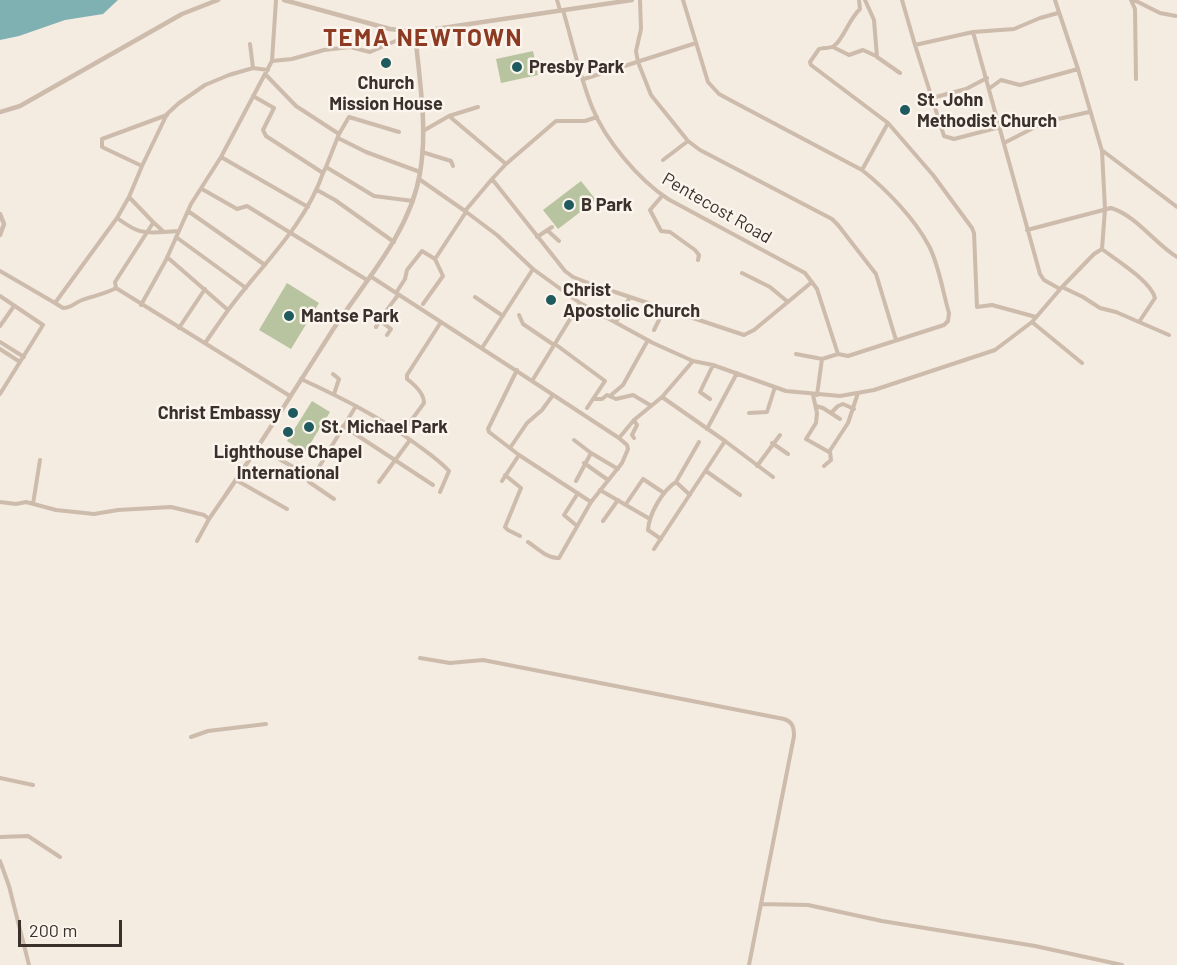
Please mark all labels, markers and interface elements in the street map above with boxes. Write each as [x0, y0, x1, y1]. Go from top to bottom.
district label: TEMA NEWTOWN [323, 24, 523, 52]
marker: Church Mission House [379, 56, 393, 70]
place label: Presby Park [529, 56, 624, 78]
marker: Presby Park [510, 60, 524, 74]
place label: Church Mission House [329, 72, 443, 115]
place label: St. John Methodist Church [917, 89, 1057, 132]
marker: St. John Methodist Church [898, 103, 912, 117]
street label: Pentecost Road [658, 168, 776, 248]
place label: B Park [581, 194, 632, 216]
marker: B Park [562, 198, 576, 212]
place label: Christ Apostolic Church [563, 279, 700, 322]
marker: Christ Apostolic Church [544, 293, 558, 307]
place label: Mantse Park [301, 305, 399, 327]
marker: Mantse Park [282, 309, 296, 323]
place label: Christ Embassy [158, 402, 281, 424]
marker: Christ Embassy [286, 406, 300, 420]
place label: St. Michael Park [321, 416, 448, 438]
marker: St. Michael Park [302, 420, 316, 434]
marker: Lighthouse Chapel International [281, 425, 295, 439]
place label: Lighthouse Chapel International [214, 441, 362, 484]
scale bar [21, 908, 124, 946]
text: 200 m [29, 919, 77, 941]

